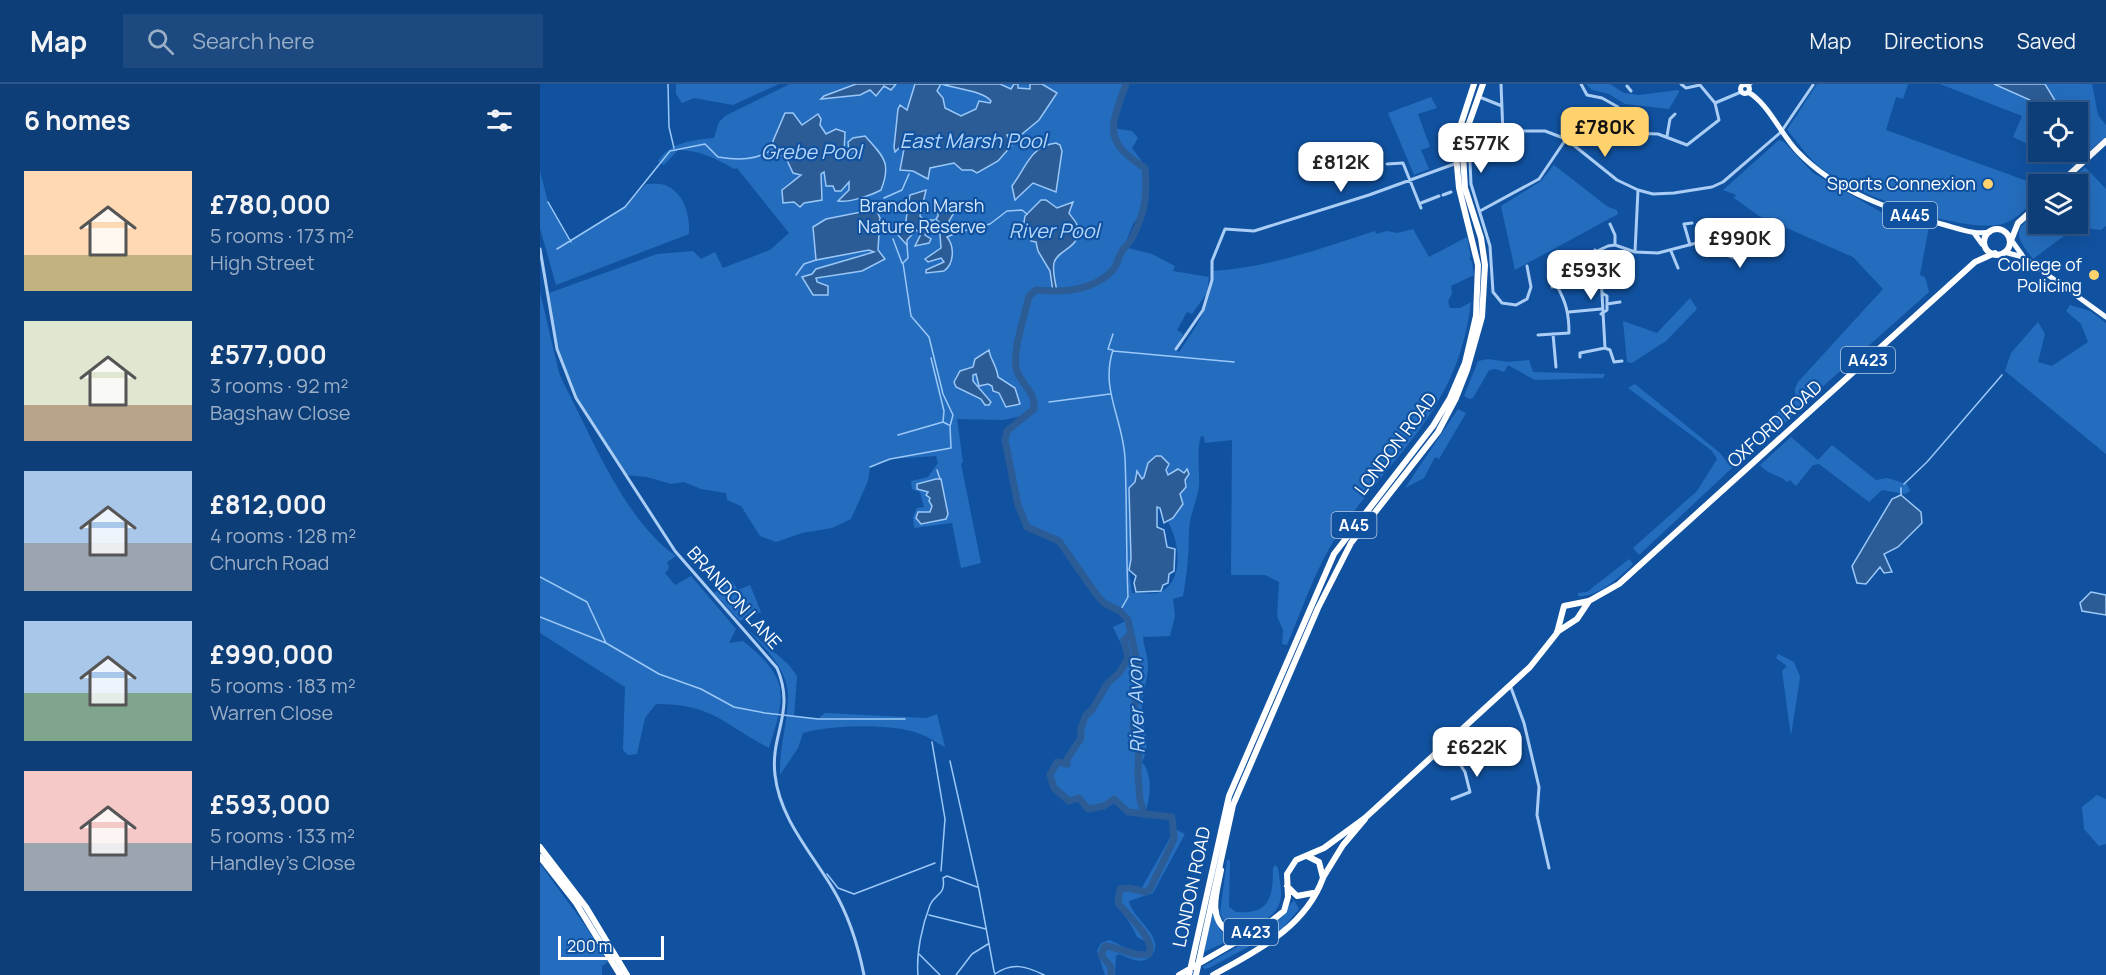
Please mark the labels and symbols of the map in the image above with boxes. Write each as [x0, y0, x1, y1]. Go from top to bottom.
pin: £780K [1563, 107, 1647, 158]
pin: £577K [1439, 123, 1523, 174]
water label: East Marsh Pool [900, 127, 1049, 154]
water label: Grebe Pool [761, 138, 864, 165]
pin: £812K [1299, 142, 1383, 193]
place label: Sports Connexion [1827, 171, 1976, 195]
marker: Sports Connexion [1981, 177, 1995, 191]
park label: Brandon Marsh Nature Reserve [858, 193, 986, 238]
road number: A445 [1883, 202, 1937, 228]
water label: River Pool [1009, 217, 1101, 244]
pin: £990K [1698, 218, 1782, 269]
pin: £593K [1549, 250, 1633, 301]
place label: College of Policing [1998, 252, 2083, 297]
marker: College of Policing [2087, 268, 2101, 282]
road number: A423 [1841, 347, 1895, 373]
street label: OXFORD ROAD [1722, 374, 1827, 472]
street label: LONDON ROAD [1349, 387, 1442, 500]
road number: A45 [1332, 512, 1376, 538]
street label: BRANDON LANE [682, 541, 787, 654]
water label: River Avon [1120, 657, 1151, 754]
pin: £622K [1435, 727, 1519, 778]
street label: LONDON ROAD [1167, 824, 1216, 949]
road number: A423 [1224, 919, 1278, 945]
scale bar [558, 933, 664, 960]

